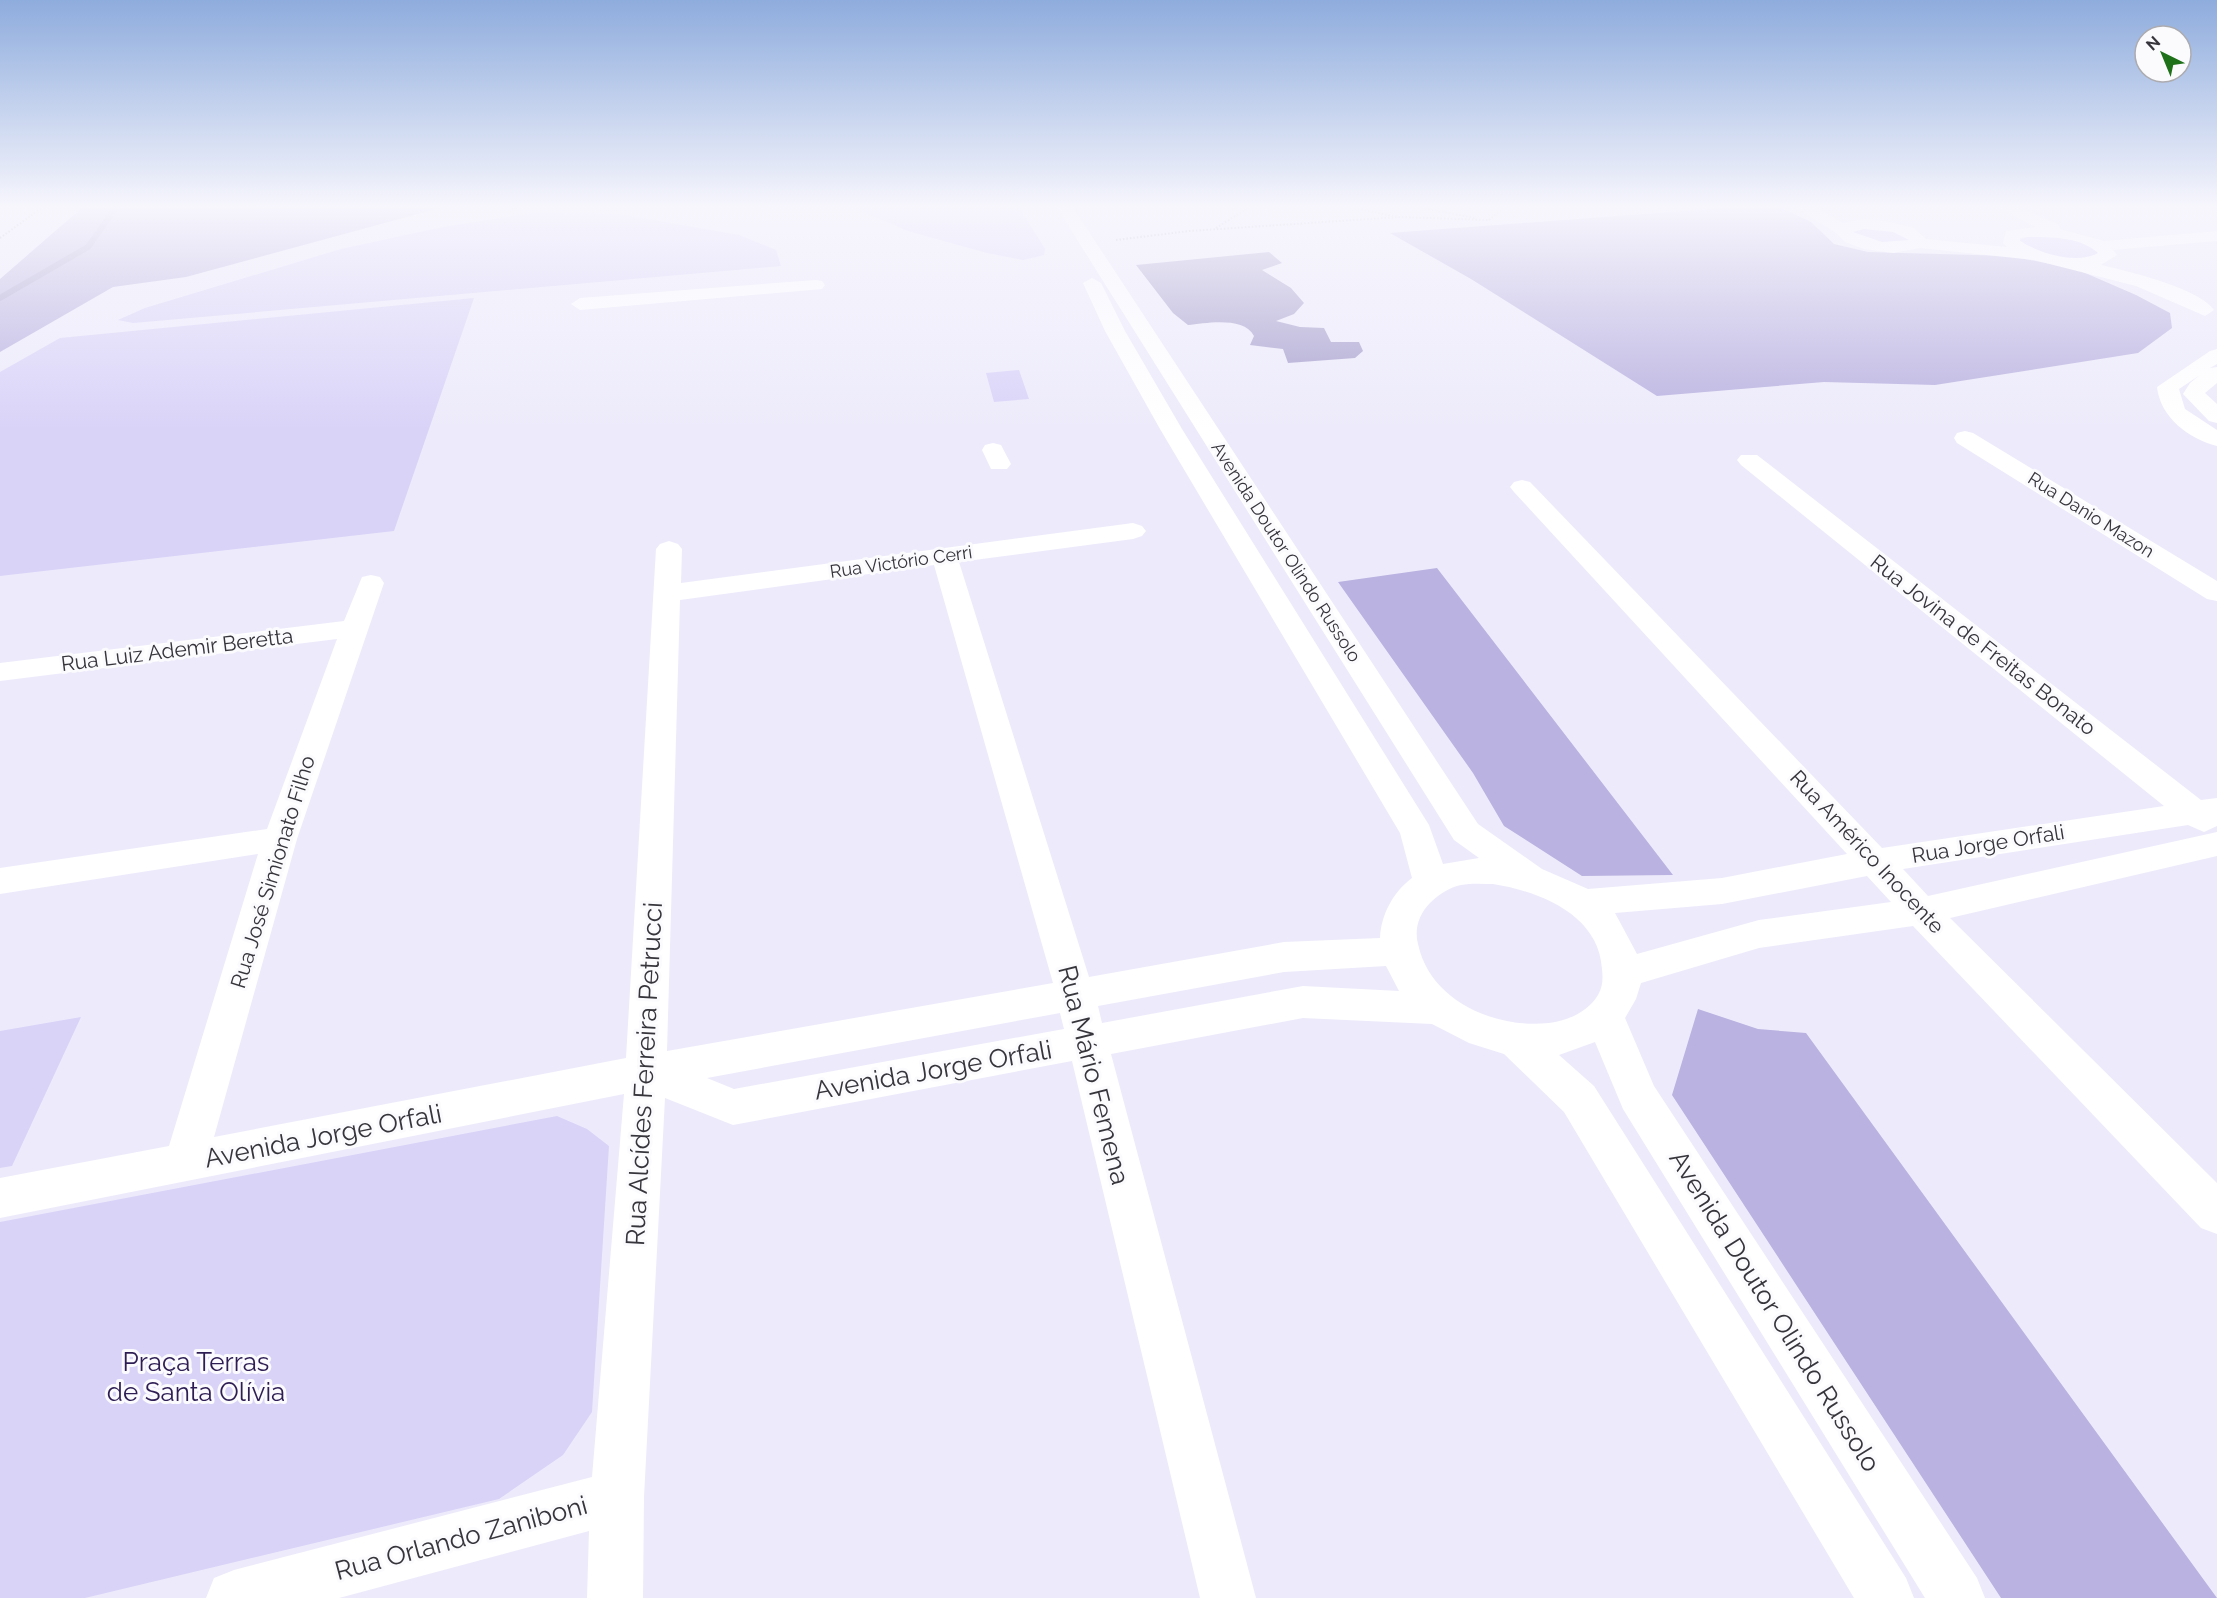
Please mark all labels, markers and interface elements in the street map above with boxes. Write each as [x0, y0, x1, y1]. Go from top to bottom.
north arrow [2133, 24, 2193, 84]
text: N [2142, 32, 2164, 55]
street label: Avenida Doutor Olindo Russolo [1207, 438, 1366, 666]
street label: Rua Danio Mazon [2024, 467, 2158, 562]
street label: Rua Victório Cerri [828, 541, 974, 582]
street label: Rua Jovina de Freitas Bonato [1866, 549, 2101, 740]
street label: Rua Luiz Ademir Beretta [59, 623, 294, 676]
street label: Rua José Simionato Filho [225, 753, 320, 991]
street label: Rua Américo Inocente [1785, 765, 1950, 939]
street label: Rua Jorge Orfali [1910, 819, 2066, 868]
street label: Rua Alcídes Ferreira Petrucci [620, 901, 668, 1247]
street label: Rua Mário Femena [1052, 962, 1136, 1188]
street label: Avenida Jorge Orfali [812, 1034, 1054, 1106]
street label: Avenida Jorge Orfali [202, 1098, 444, 1174]
street label: Avenida Doutor Olindo Russolo [1663, 1145, 1887, 1477]
park label: Praça Terras de Santa Olívia [107, 1347, 285, 1407]
street label: Rua Orlando Zaniboni [332, 1490, 590, 1586]

